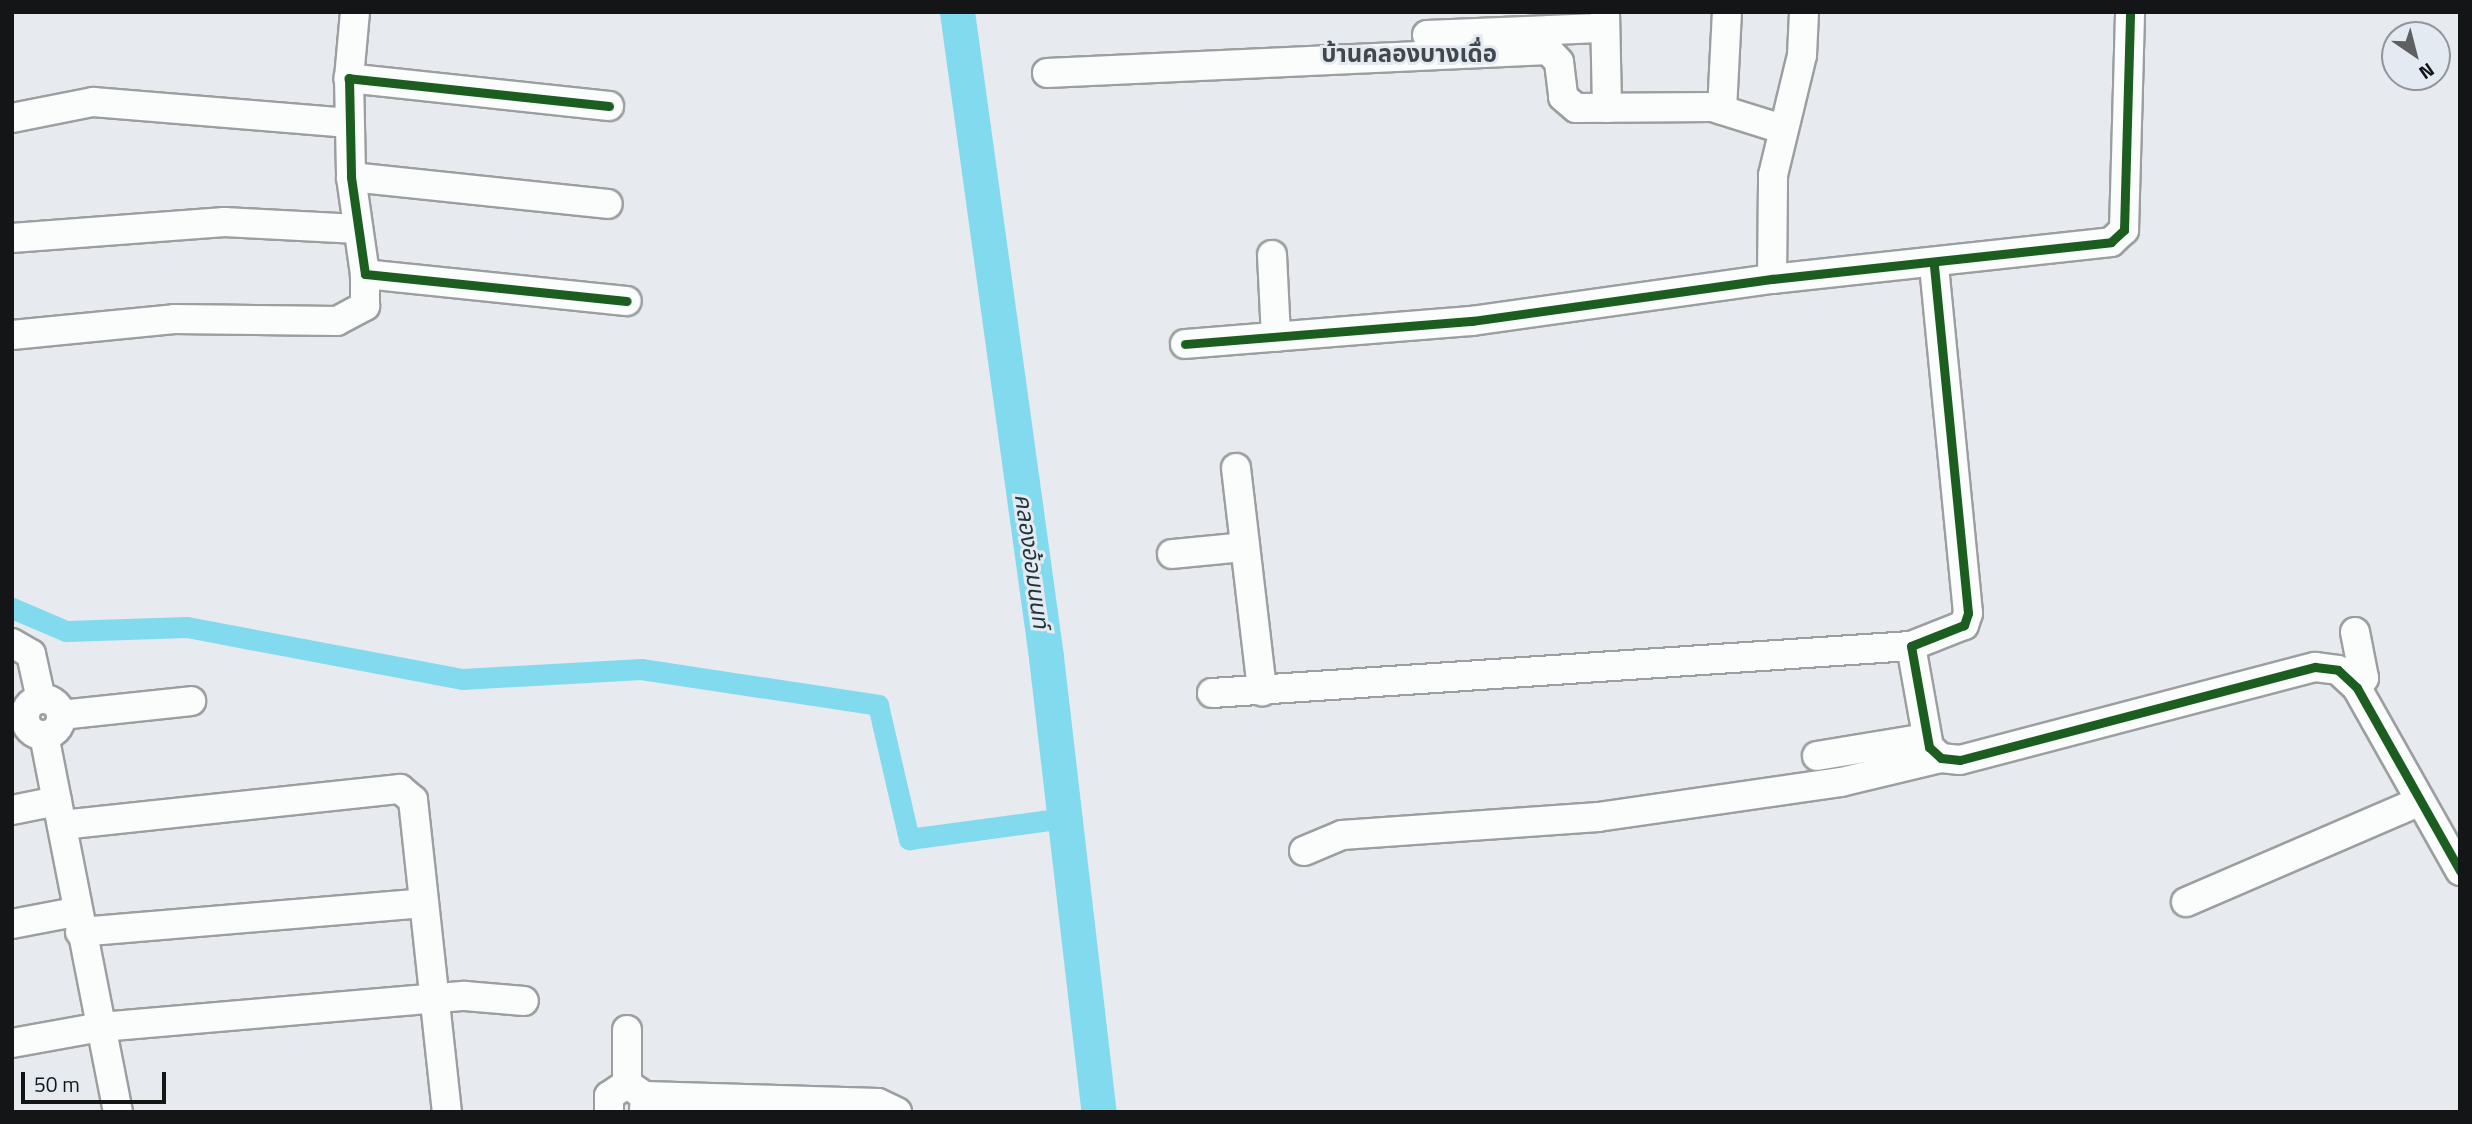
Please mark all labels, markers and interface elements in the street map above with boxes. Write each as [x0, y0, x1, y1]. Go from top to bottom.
north arrow [2381, 21, 2451, 91]
district label: บ้านคลองบางเดื่อ [1321, 40, 1497, 68]
text: N [2413, 56, 2441, 88]
water label: คลองอ้อมนนท์ [1009, 492, 1055, 630]
scale bar [24, 1058, 170, 1102]
text: 50 m [34, 1068, 80, 1100]

